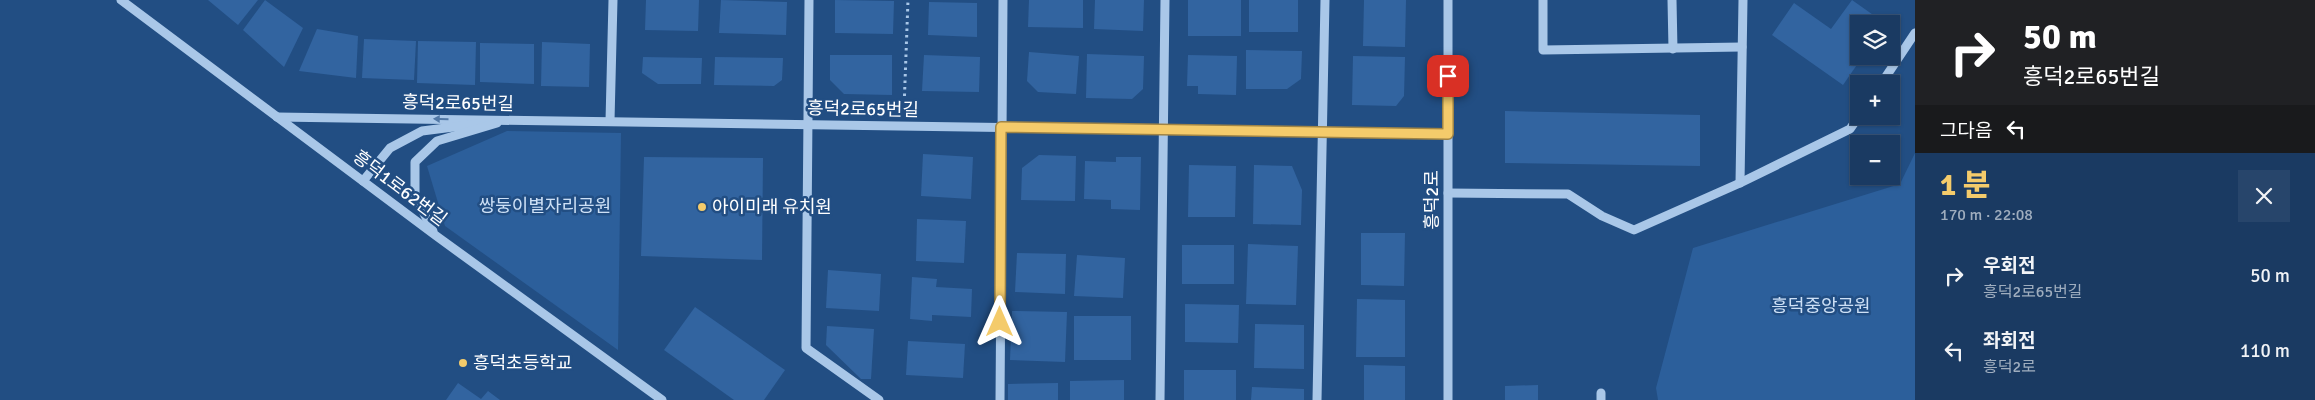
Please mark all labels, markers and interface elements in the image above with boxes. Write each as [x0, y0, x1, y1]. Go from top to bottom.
map controls [1850, 15, 1900, 185]
button: layers [1850, 15, 1900, 65]
text: 50 m [2023, 15, 2097, 58]
icon: right [1940, 20, 2005, 85]
pin [1427, 55, 1469, 97]
icon: arrive [1434, 62, 1462, 90]
text: 흥덕2로65번길 [2023, 63, 2160, 90]
button: + [1850, 75, 1900, 125]
street label: 흥덕2로65번길 [402, 91, 514, 115]
street label: 흥덕2로65번길 [807, 97, 919, 121]
one-way arrow [433, 115, 449, 123]
icon: left [2002, 115, 2030, 143]
text: 그다음 [1940, 119, 1992, 143]
button: − [1850, 135, 1900, 185]
street label: 흥덕1로62번길 [349, 146, 451, 230]
text: 1 분 [1940, 167, 1990, 204]
street label: 흥덕2로 [1421, 170, 1443, 230]
button: close [2238, 170, 2290, 222]
park label: 쌍둥이별자리공원 [479, 195, 611, 217]
place label: 아이미래 유치원 [712, 196, 832, 218]
marker: 아이미래 유치원 [696, 201, 708, 213]
text: 170 m · 22:08 [1940, 205, 2033, 225]
text: 우회전 [1983, 254, 2035, 278]
icon: right [1940, 262, 1968, 290]
text: 50 m [2250, 264, 2290, 288]
text: 흥덕2로65번길 [1983, 282, 2083, 302]
position arrow [973, 295, 1025, 347]
park label: 흥덕중앙공원 [1771, 295, 1871, 317]
text: 좌회전 [1983, 329, 2035, 353]
icon: left [1940, 337, 1968, 365]
text: 110 m [2240, 339, 2290, 363]
place label: 흥덕초등학교 [473, 352, 572, 374]
marker: 흥덕초등학교 [457, 357, 469, 369]
text: 흥덕2로 [1983, 357, 2036, 377]

